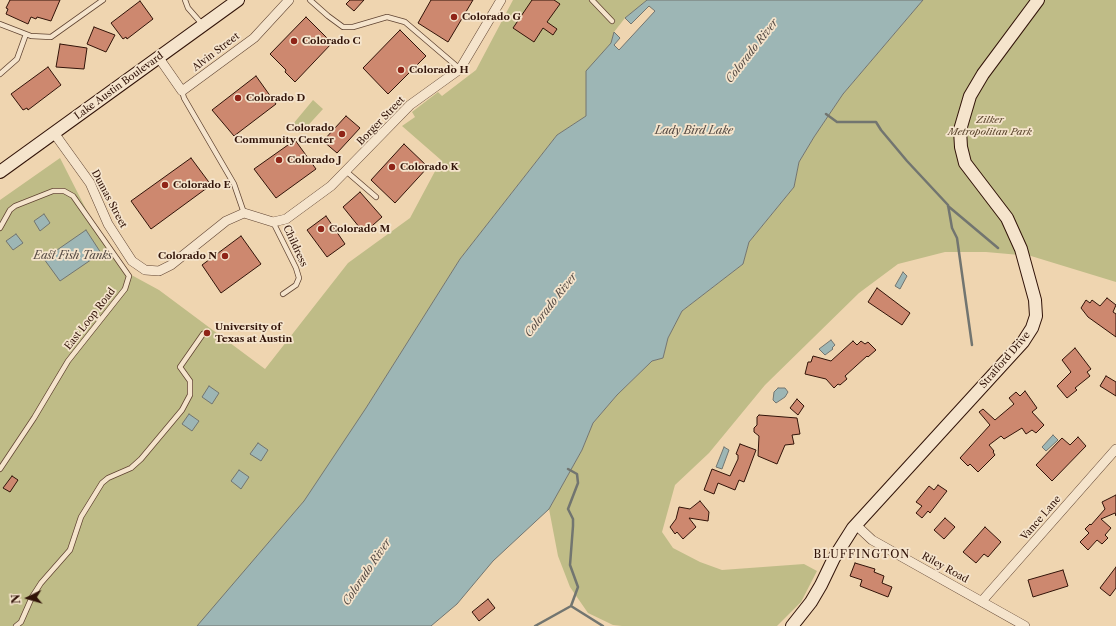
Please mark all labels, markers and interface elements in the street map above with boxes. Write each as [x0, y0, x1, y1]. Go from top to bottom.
place label: Colorado G [462, 11, 521, 23]
marker: Colorado G [449, 12, 459, 22]
water label: Colorado River [723, 16, 781, 86]
street label: Alvin Street [190, 30, 242, 74]
place label: Colorado C [302, 35, 360, 47]
marker: Colorado C [289, 36, 299, 46]
street label: Lake Austin Boulevard [72, 50, 166, 122]
place label: Colorado H [409, 64, 469, 76]
marker: Colorado H [396, 65, 406, 75]
place label: Colorado D [246, 92, 305, 104]
marker: Colorado D [233, 93, 243, 103]
street label: Borger Street [355, 94, 407, 148]
park label: Zilker Metropolitan Park [948, 114, 1032, 138]
place label: Colorado Community Center [234, 122, 334, 146]
water label: Lady Bird Lake [655, 124, 733, 138]
marker: Colorado Community Center [337, 129, 347, 139]
place label: Colorado J [287, 154, 341, 166]
marker: Colorado J [274, 155, 284, 165]
place label: Colorado K [400, 161, 458, 173]
marker: Colorado K [387, 162, 397, 172]
street label: Dumas Street [89, 168, 129, 230]
place label: Colorado E [173, 179, 231, 191]
marker: Colorado E [160, 180, 170, 190]
street label: Childress [280, 223, 310, 269]
place label: Colorado M [329, 223, 390, 235]
marker: Colorado M [316, 224, 326, 234]
water label: East Fish Tanks [34, 249, 112, 263]
place label: Colorado N [158, 250, 217, 262]
marker: Colorado N [220, 251, 230, 261]
water label: Colorado River [522, 270, 580, 340]
street label: East Loop Road [62, 286, 118, 352]
place label: University of Texas at Austin [215, 321, 292, 344]
marker: University of Texas at Austin [202, 328, 212, 338]
street label: Stratford Drive [977, 329, 1033, 391]
street label: Vance Lane [1018, 493, 1064, 543]
water label: Colorado River [340, 536, 394, 608]
district label: BLUFFINGTON [814, 548, 910, 562]
street label: Riley Road [919, 550, 971, 586]
north arrow [8, 578, 48, 618]
text: N [9, 594, 23, 604]

